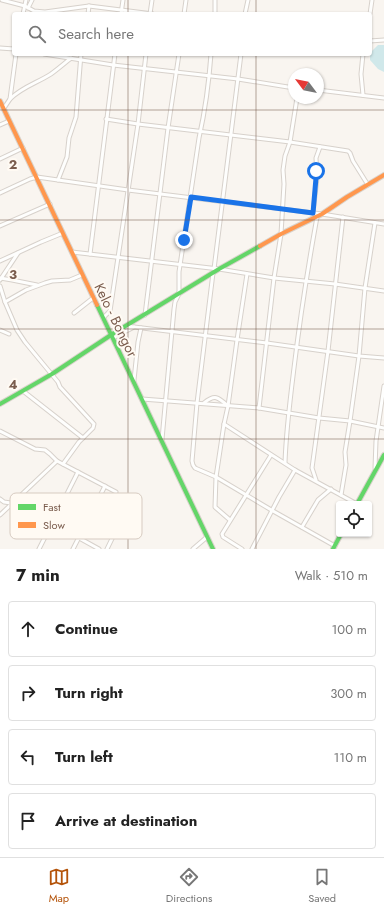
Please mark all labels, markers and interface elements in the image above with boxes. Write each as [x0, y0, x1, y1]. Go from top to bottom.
search box [12, 12, 372, 56]
icon: search [26, 23, 48, 45]
text: Search here [58, 23, 134, 45]
north arrow [288, 68, 324, 104]
text: 2 [9, 155, 17, 174]
route start [307, 162, 325, 180]
route end [175, 231, 193, 249]
text: 3 [9, 265, 17, 284]
street label: Kelo - Bongor [89, 280, 143, 361]
text: 4 [8, 375, 18, 394]
legend [10, 493, 142, 539]
text: Fast [43, 499, 61, 515]
map controls [336, 501, 372, 537]
button: locate [336, 501, 372, 537]
text: Slow [43, 517, 65, 533]
text: 7 min [16, 563, 60, 587]
text: Walk · 510 m [295, 566, 368, 585]
icon: ahead [17, 618, 39, 640]
text: Continue [55, 618, 118, 640]
text: 100 m [332, 620, 367, 639]
icon: right [17, 682, 39, 704]
text: Turn right [55, 682, 123, 704]
text: 300 m [330, 684, 367, 703]
icon: left [17, 746, 39, 768]
text: Turn left [55, 746, 113, 768]
text: 110 m [333, 748, 367, 767]
icon: arrive [17, 810, 39, 832]
text: Arrive at destination [55, 810, 197, 832]
tab: Map [48, 866, 70, 906]
tab: Directions [166, 866, 212, 906]
tab: Saved [308, 866, 336, 906]

